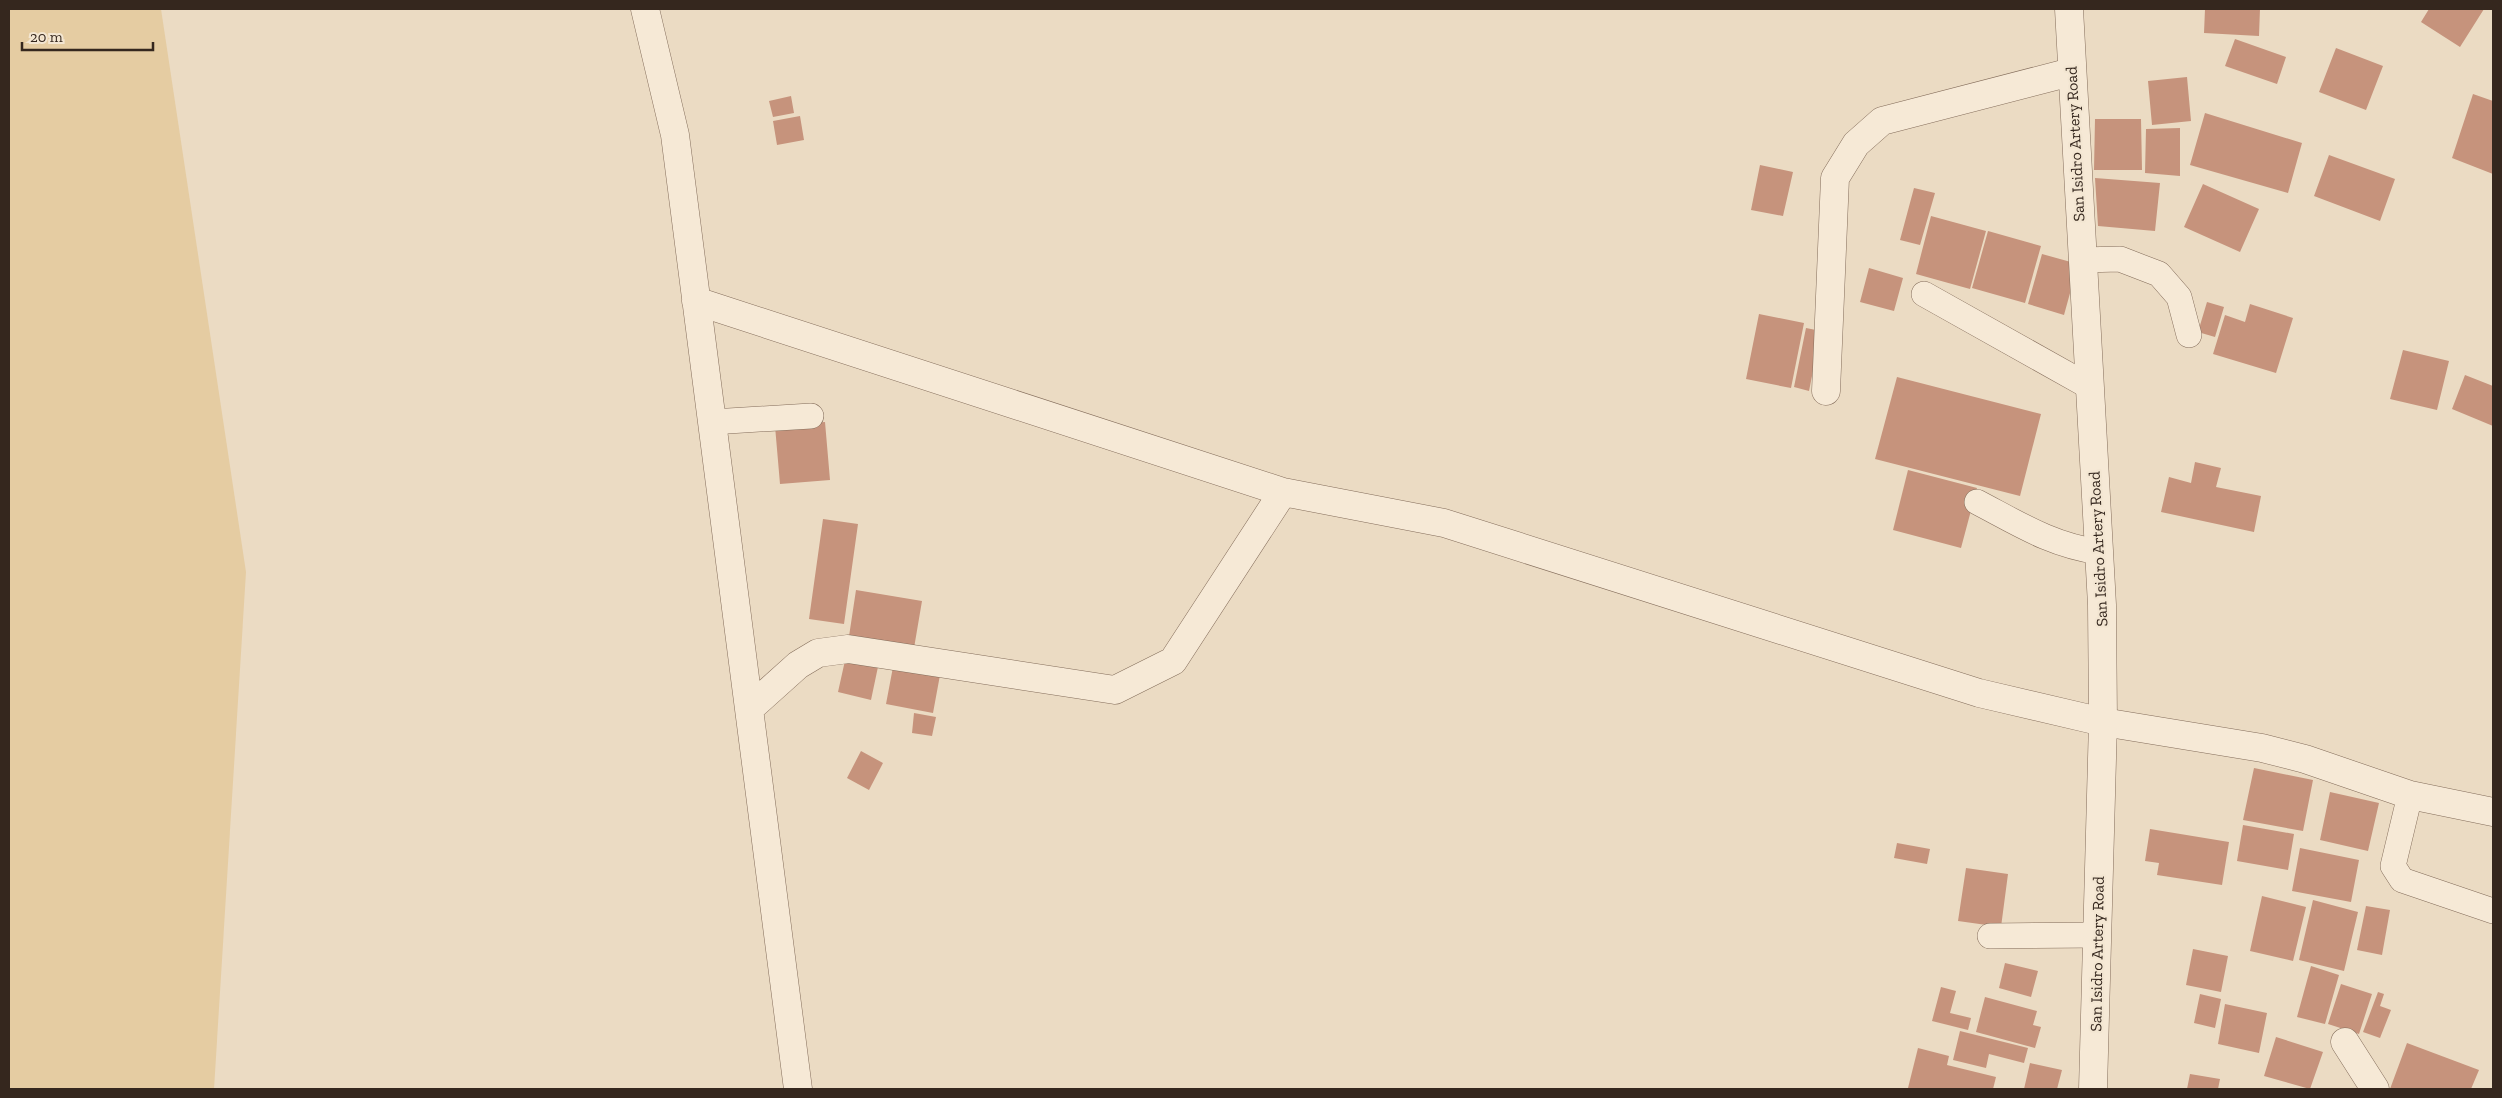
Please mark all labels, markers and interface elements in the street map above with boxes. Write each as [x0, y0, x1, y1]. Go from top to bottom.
scale bar [22, 20, 154, 52]
text: 20 m [30, 28, 63, 46]
street label: San Isidro Artery Road [2061, 66, 2089, 222]
street label: San Isidro Artery Road [2084, 471, 2112, 627]
street label: San Isidro Artery Road [2086, 876, 2108, 1032]

